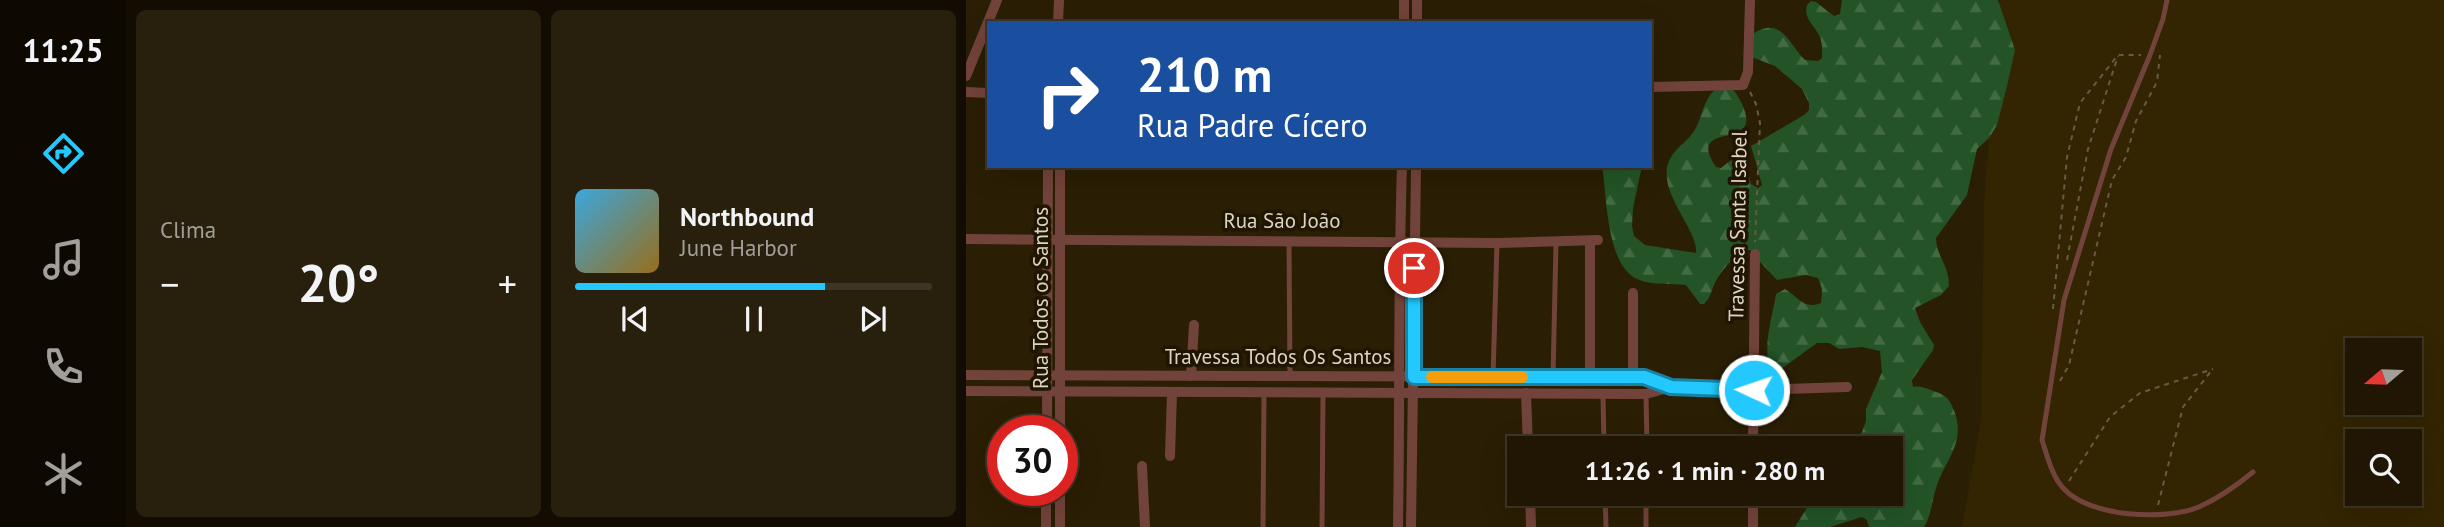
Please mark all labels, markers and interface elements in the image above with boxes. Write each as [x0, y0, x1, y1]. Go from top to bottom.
text: 11:25 [22, 29, 104, 71]
text: 210 m [1137, 42, 1272, 106]
icon: right [1022, 49, 1113, 140]
text: Rua Padre Cícero [1137, 104, 1368, 146]
icon: directions [39, 129, 88, 178]
street label: Travessa Santa Isabel [1722, 130, 1753, 322]
text: Northbound [680, 200, 814, 233]
street label: Rua Todos os Santos [1027, 207, 1054, 389]
street label: Rua São João [1223, 207, 1341, 234]
text: Clima [160, 215, 216, 244]
text: June Harbor [680, 233, 797, 262]
icon: music [39, 235, 88, 284]
pin [1384, 238, 1444, 298]
text: 20° [298, 249, 379, 316]
icon: arrive [1395, 249, 1433, 287]
text: − [160, 259, 179, 308]
text: + [498, 259, 517, 308]
icon: previous [616, 300, 654, 338]
icon: pause [735, 300, 773, 338]
icon: next [854, 300, 892, 338]
north arrow [2345, 338, 2422, 415]
map controls [2345, 338, 2422, 506]
icon: phone [39, 342, 88, 391]
street label: Travessa Todos Os Santos [1165, 343, 1391, 370]
position arrow [1717, 353, 1791, 427]
speed limit sign: 30 [987, 415, 1078, 506]
button: search [2345, 429, 2422, 506]
icon: climate [39, 449, 88, 498]
text: 11:26 · 1 min · 280 m [1585, 454, 1825, 487]

